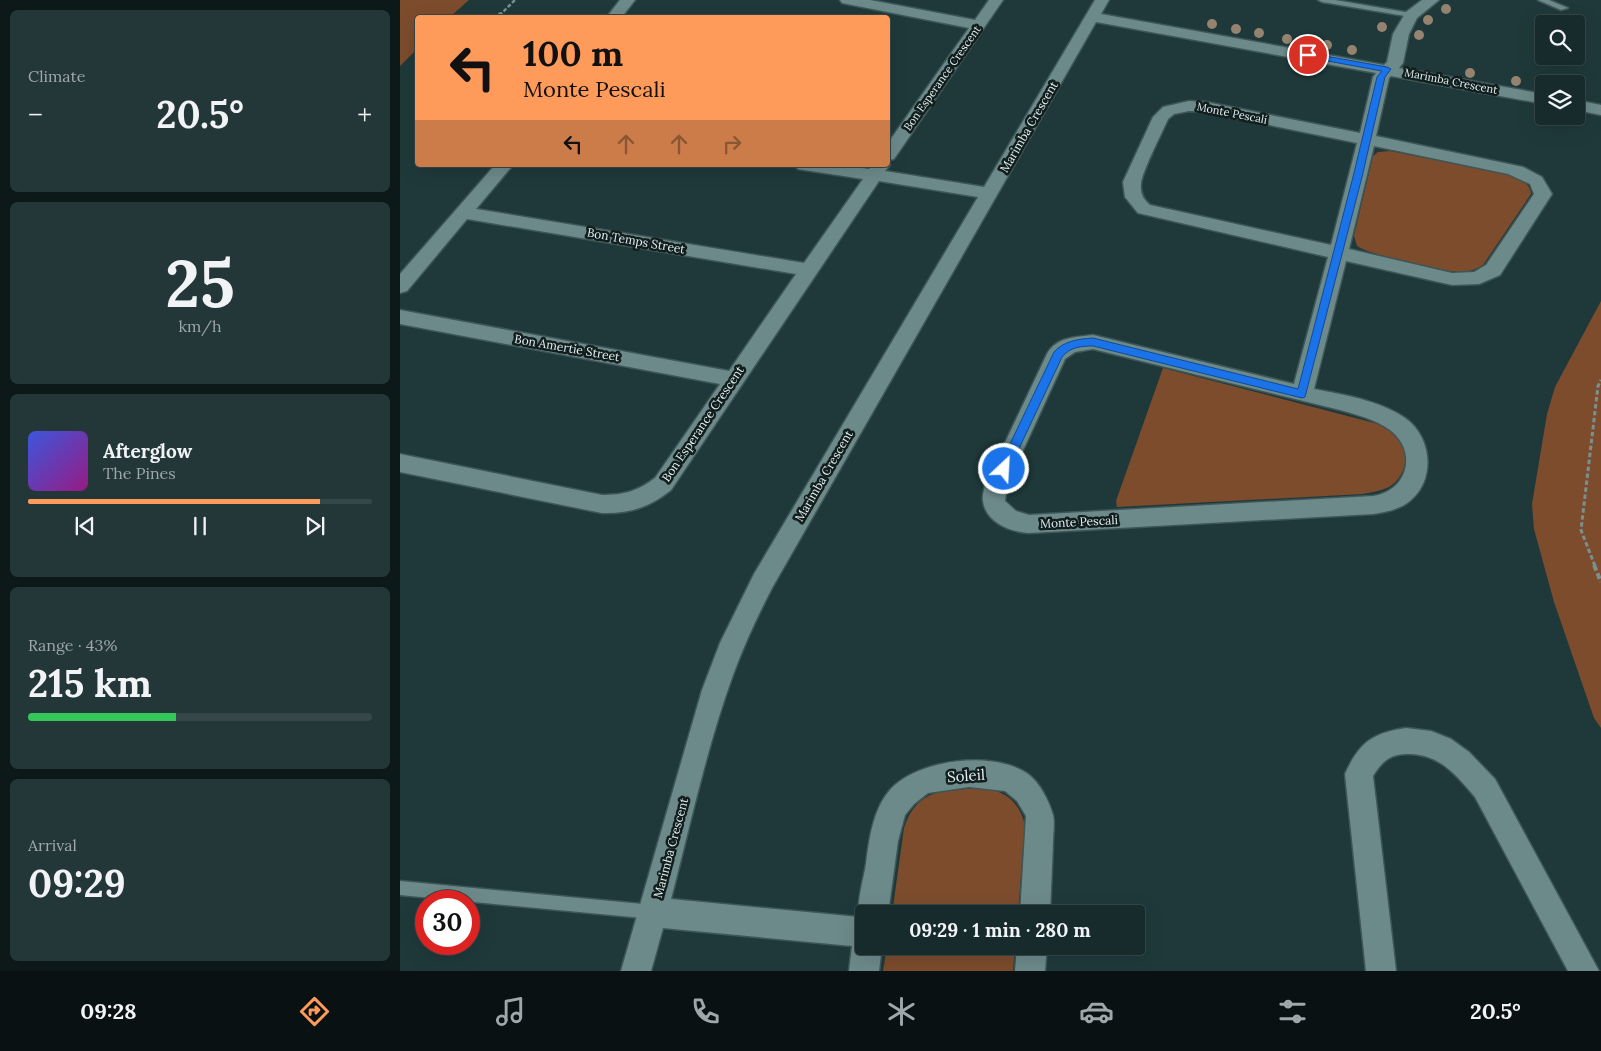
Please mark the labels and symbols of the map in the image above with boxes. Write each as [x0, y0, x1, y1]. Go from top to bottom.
street label: Bon Esperance Crescent [900, 22, 984, 133]
pin [1287, 34, 1329, 76]
street label: Marimba Crescent [1403, 65, 1499, 97]
street label: Marimba Crescent [996, 78, 1061, 175]
street label: Monte Pescali [1196, 99, 1268, 127]
street label: Bon Temps Street [586, 225, 687, 257]
street label: Bon Amertie Street [513, 331, 621, 364]
street label: Bon Esperance Crescent [658, 363, 747, 484]
street label: Marimba Crescent [791, 427, 856, 524]
position arrow [977, 442, 1029, 494]
street label: Monte Pescali [1040, 512, 1118, 531]
street label: Soleil [946, 765, 985, 786]
street label: Marimba Crescent [650, 796, 691, 900]
speed limit sign: 30 [415, 890, 480, 955]

